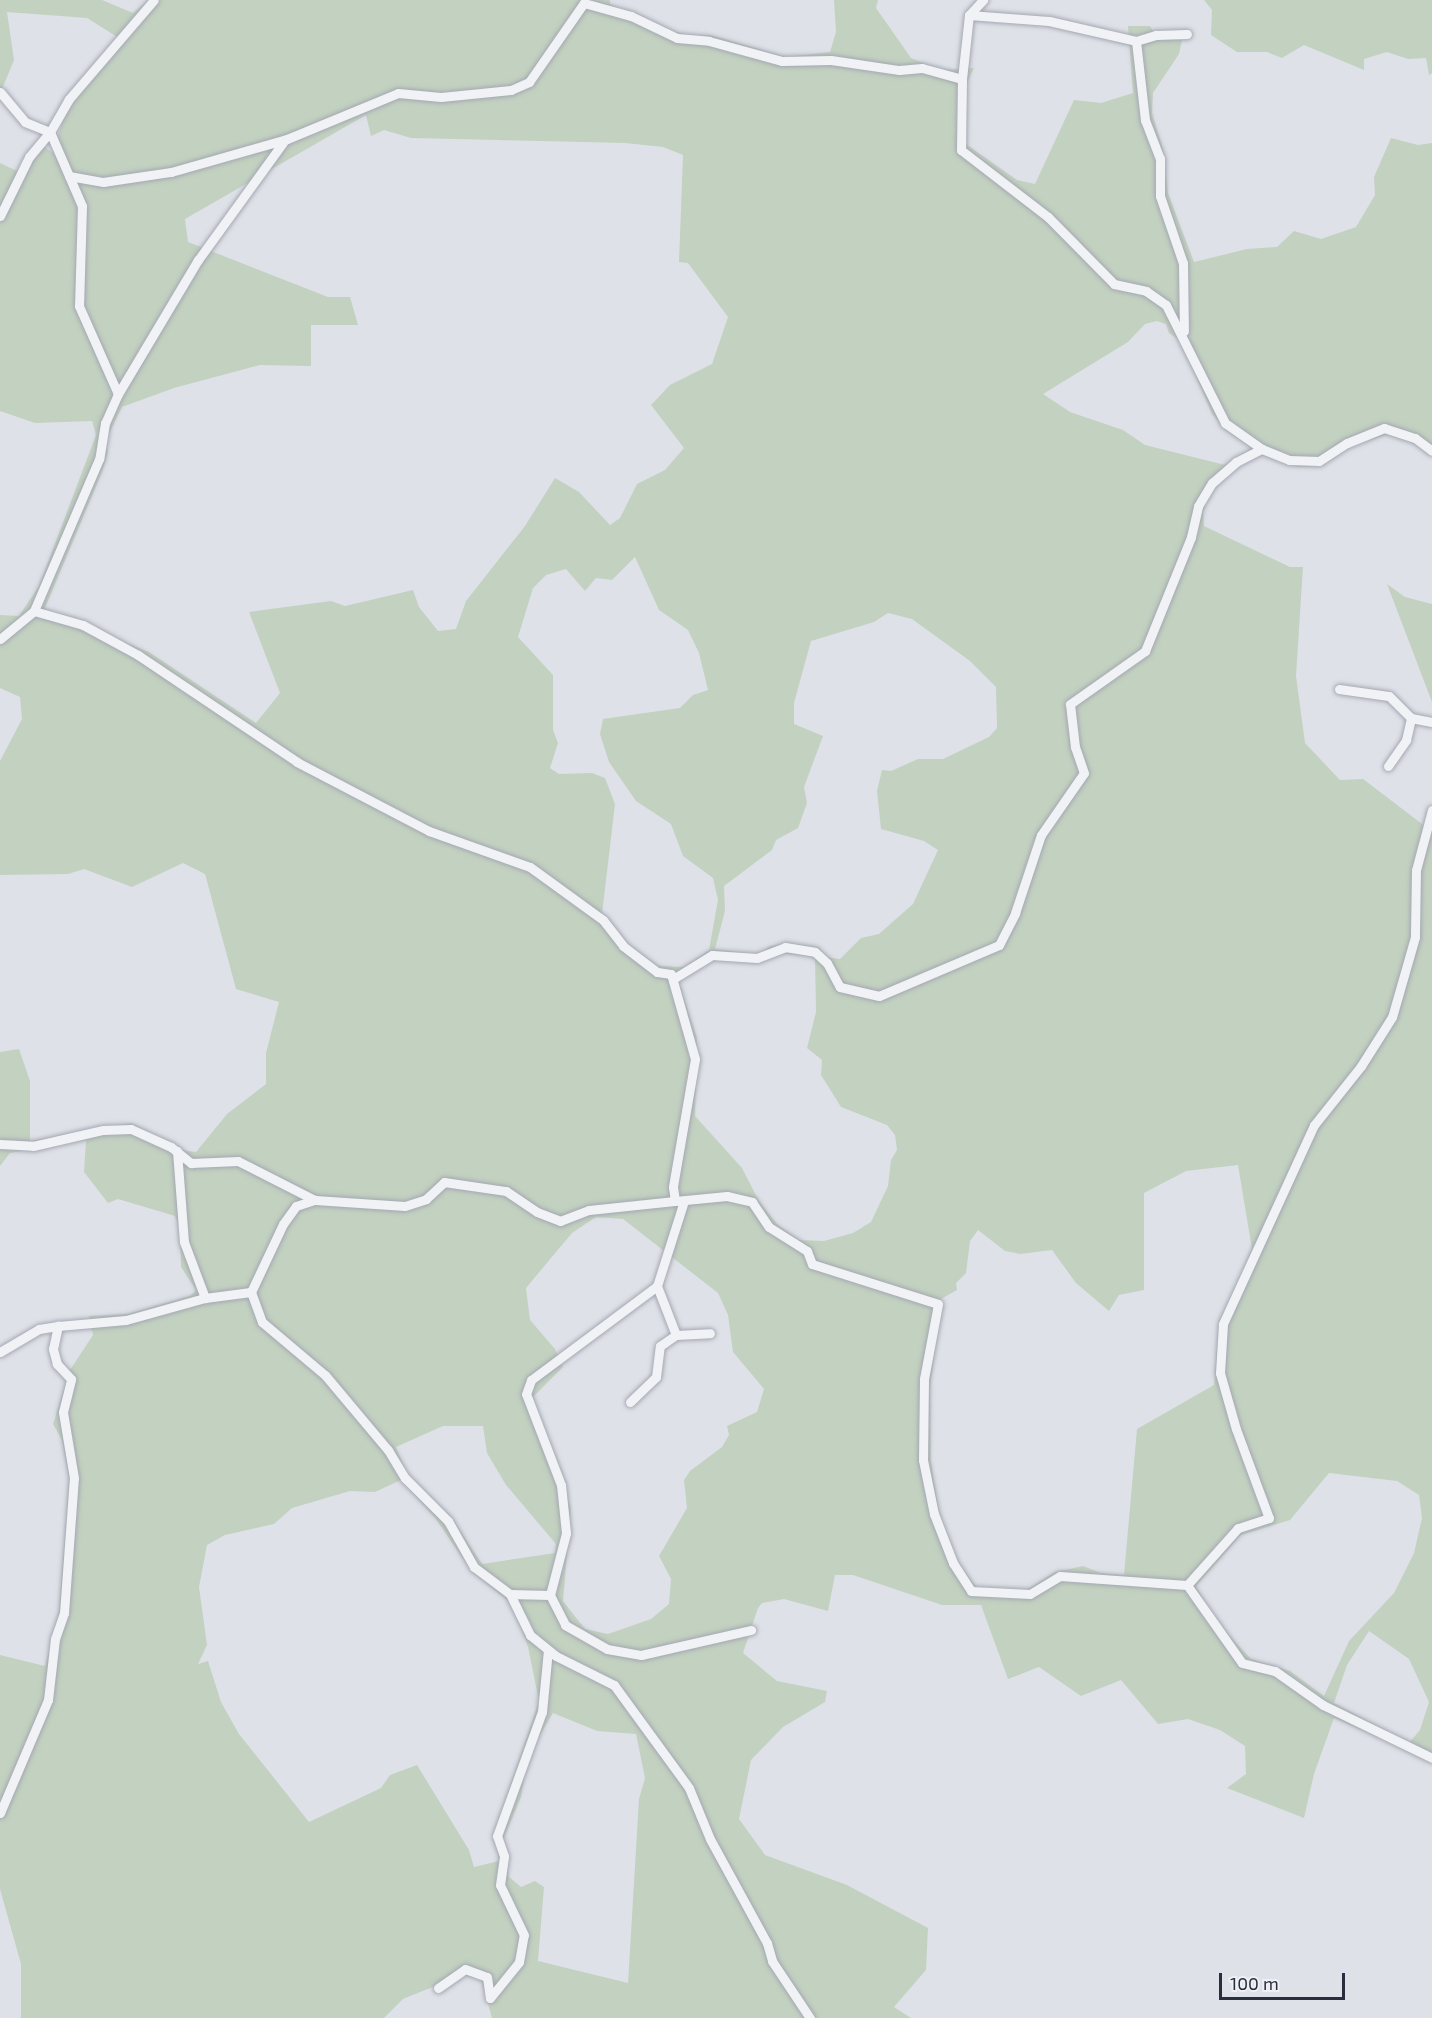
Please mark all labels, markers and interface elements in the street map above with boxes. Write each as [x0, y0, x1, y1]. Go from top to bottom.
scale bar [1222, 1961, 1348, 1999]
text: 100 m [1230, 1972, 1279, 1994]

